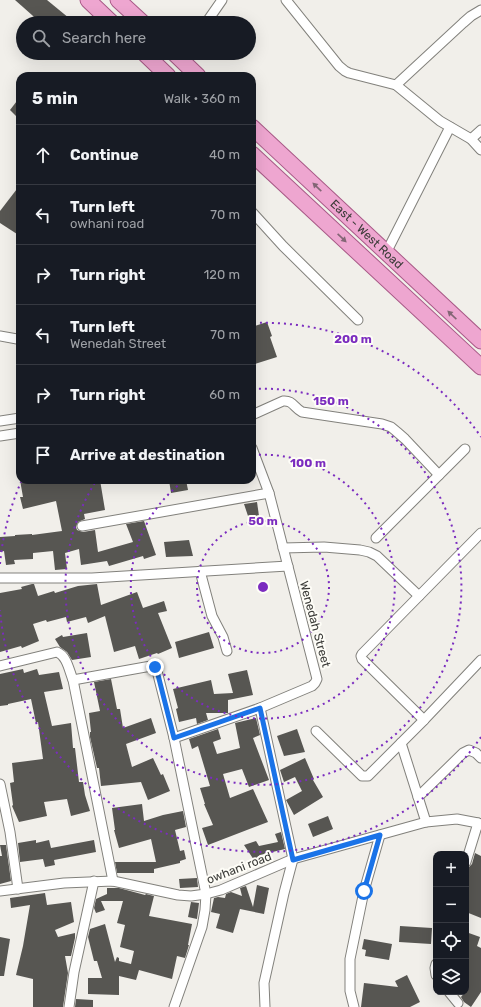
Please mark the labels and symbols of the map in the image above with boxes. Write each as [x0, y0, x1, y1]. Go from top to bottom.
one-way arrow [312, 182, 322, 192]
street label: East - West Road [327, 197, 406, 272]
one-way arrow [337, 233, 347, 243]
one-way arrow [448, 311, 457, 320]
text: 200 m [334, 332, 372, 346]
text: 150 m [313, 394, 349, 408]
text: 100 m [290, 456, 326, 470]
text: 50 m [248, 514, 278, 528]
street label: Wenedah Street [297, 579, 333, 669]
centre of rings [256, 580, 270, 594]
route end [146, 658, 164, 676]
street label: owhani road [205, 849, 273, 887]
route start [355, 882, 373, 900]

